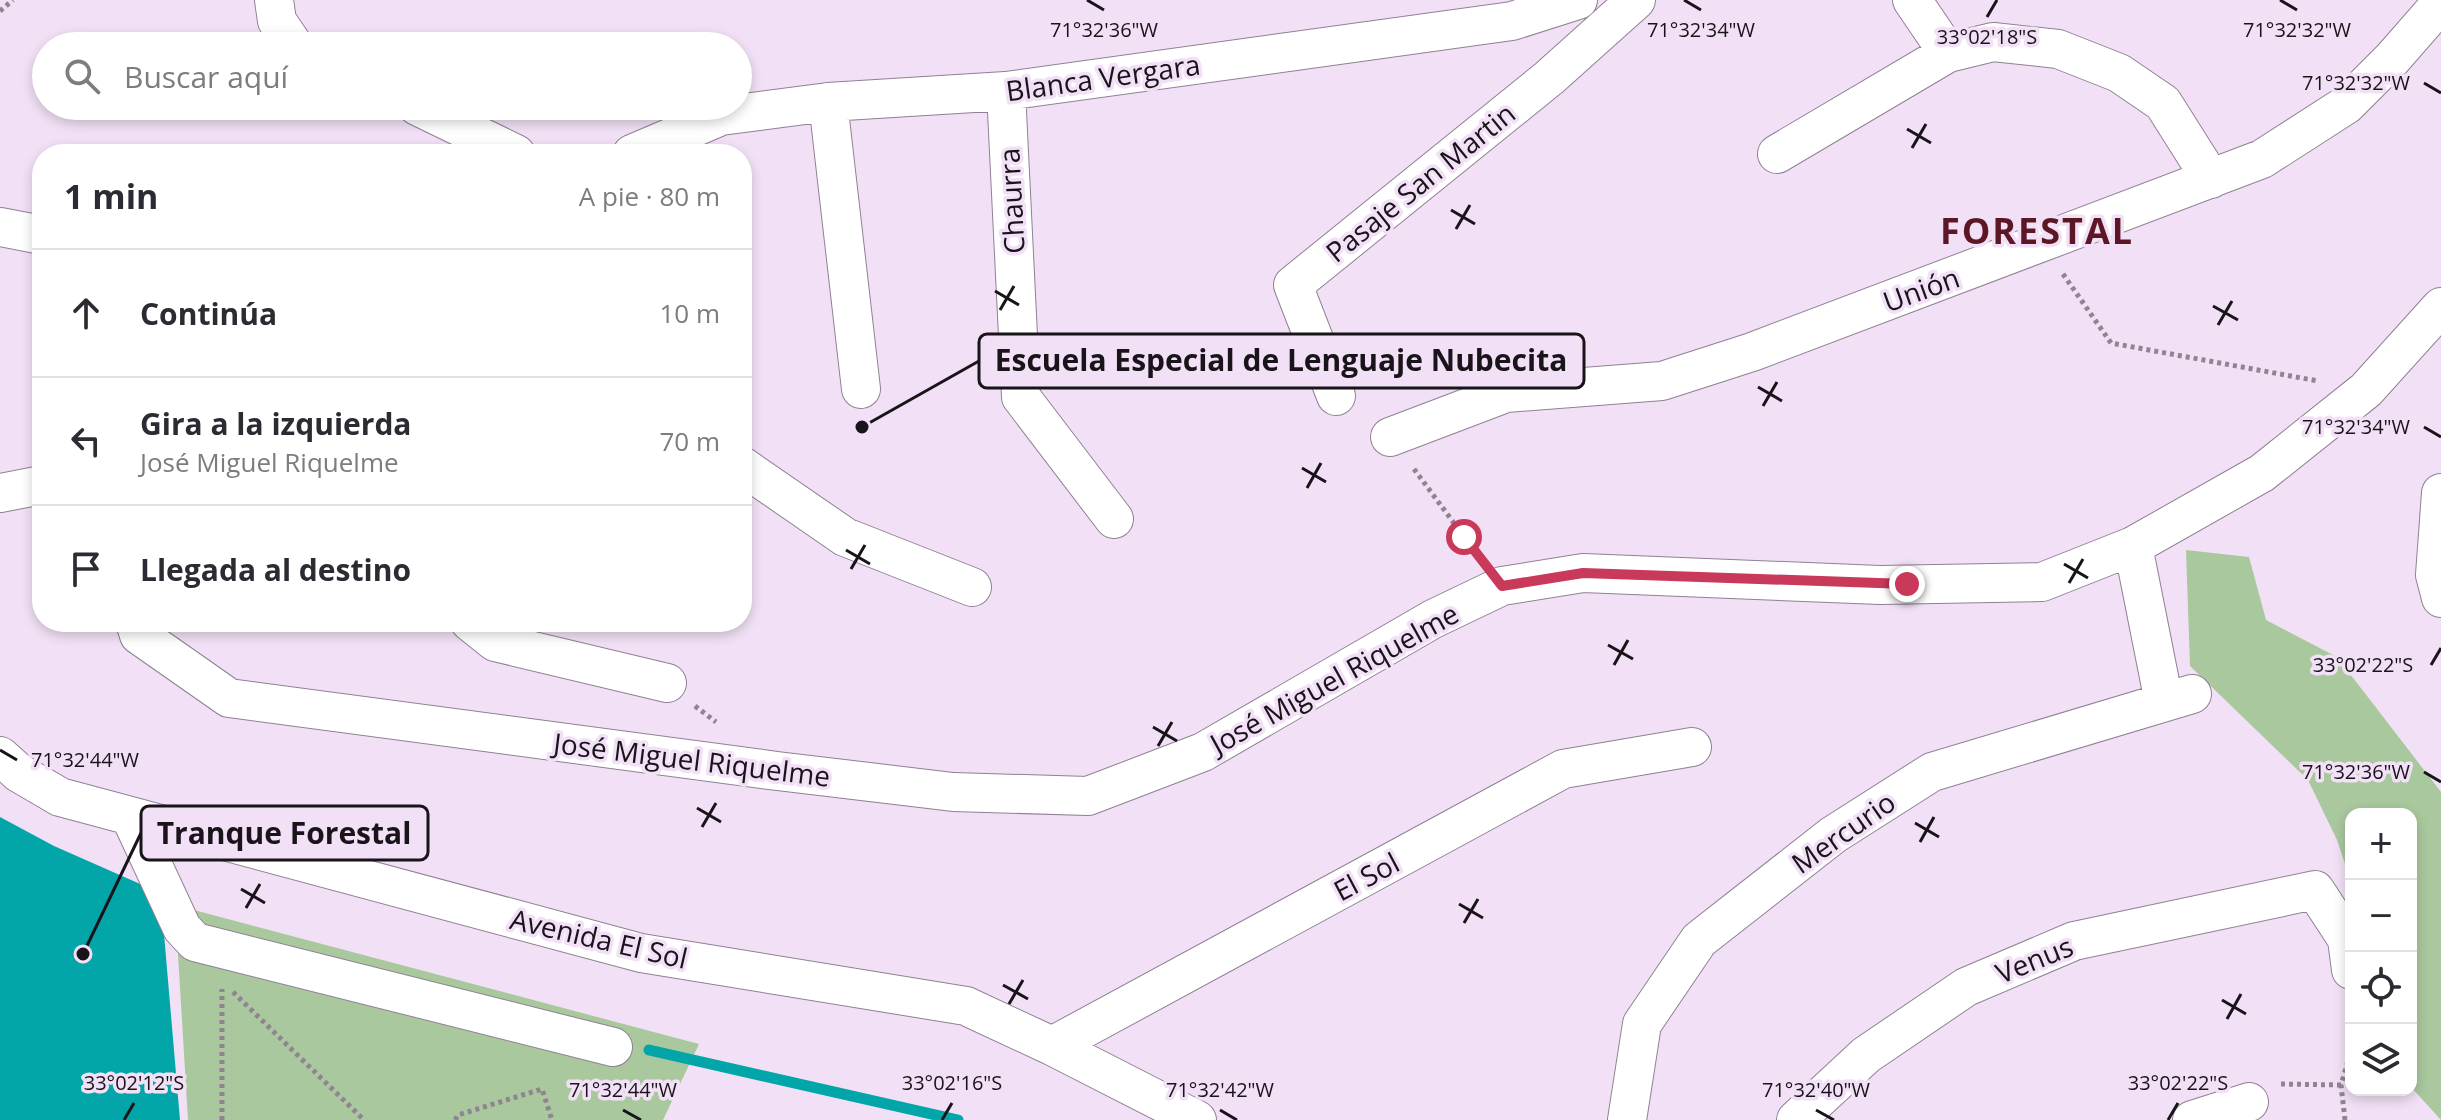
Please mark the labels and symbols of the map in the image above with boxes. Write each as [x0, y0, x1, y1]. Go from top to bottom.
text: 71°32'36"W [1050, 16, 1159, 43]
text: 71°32'34"W [1647, 16, 1756, 43]
text: 71°32'32"W [2243, 16, 2352, 43]
text: 33°02'18"S [1937, 23, 2037, 50]
street label: Blanca Vergara [1003, 45, 1203, 109]
text: 71°32'32"W [2302, 69, 2411, 96]
street label: Pasaje San Martin [1317, 94, 1523, 270]
street label: Chaurra [989, 147, 1033, 255]
district label: FORESTAL [1940, 206, 2134, 255]
street label: Unión [1878, 258, 1964, 320]
callout: Escuela Especial de Lenguaje Nubecita [979, 334, 1584, 388]
text: Escuela Especial de Lenguaje Nubecita [995, 339, 1567, 380]
text: 71°32'34"W [2302, 413, 2411, 440]
route start [1446, 519, 1482, 555]
route end [1889, 566, 1925, 602]
street label: José Miguel Riquelme [1200, 594, 1465, 764]
text: 33°02'22"S [2313, 651, 2413, 678]
street label: José Miguel Riquelme [549, 723, 833, 795]
text: 71°32'44"W [31, 746, 140, 773]
text: 71°32'36"W [2302, 758, 2411, 785]
street label: Mercurio [1784, 783, 1902, 881]
callout: Tranque Forestal [141, 806, 428, 860]
text: Tranque Forestal [157, 812, 411, 853]
street label: El Sol [1327, 843, 1405, 909]
street label: Avenida El Sol [507, 899, 691, 977]
street label: Venus [1990, 926, 2078, 992]
text: 33°02'12"S [84, 1069, 184, 1096]
text: 33°02'16"S [902, 1069, 1002, 1096]
text: 33°02'22"S [2128, 1069, 2228, 1096]
text: 71°32'44"W [569, 1076, 678, 1103]
text: 71°32'42"W [1166, 1076, 1275, 1103]
text: 71°32'40"W [1762, 1076, 1871, 1103]

